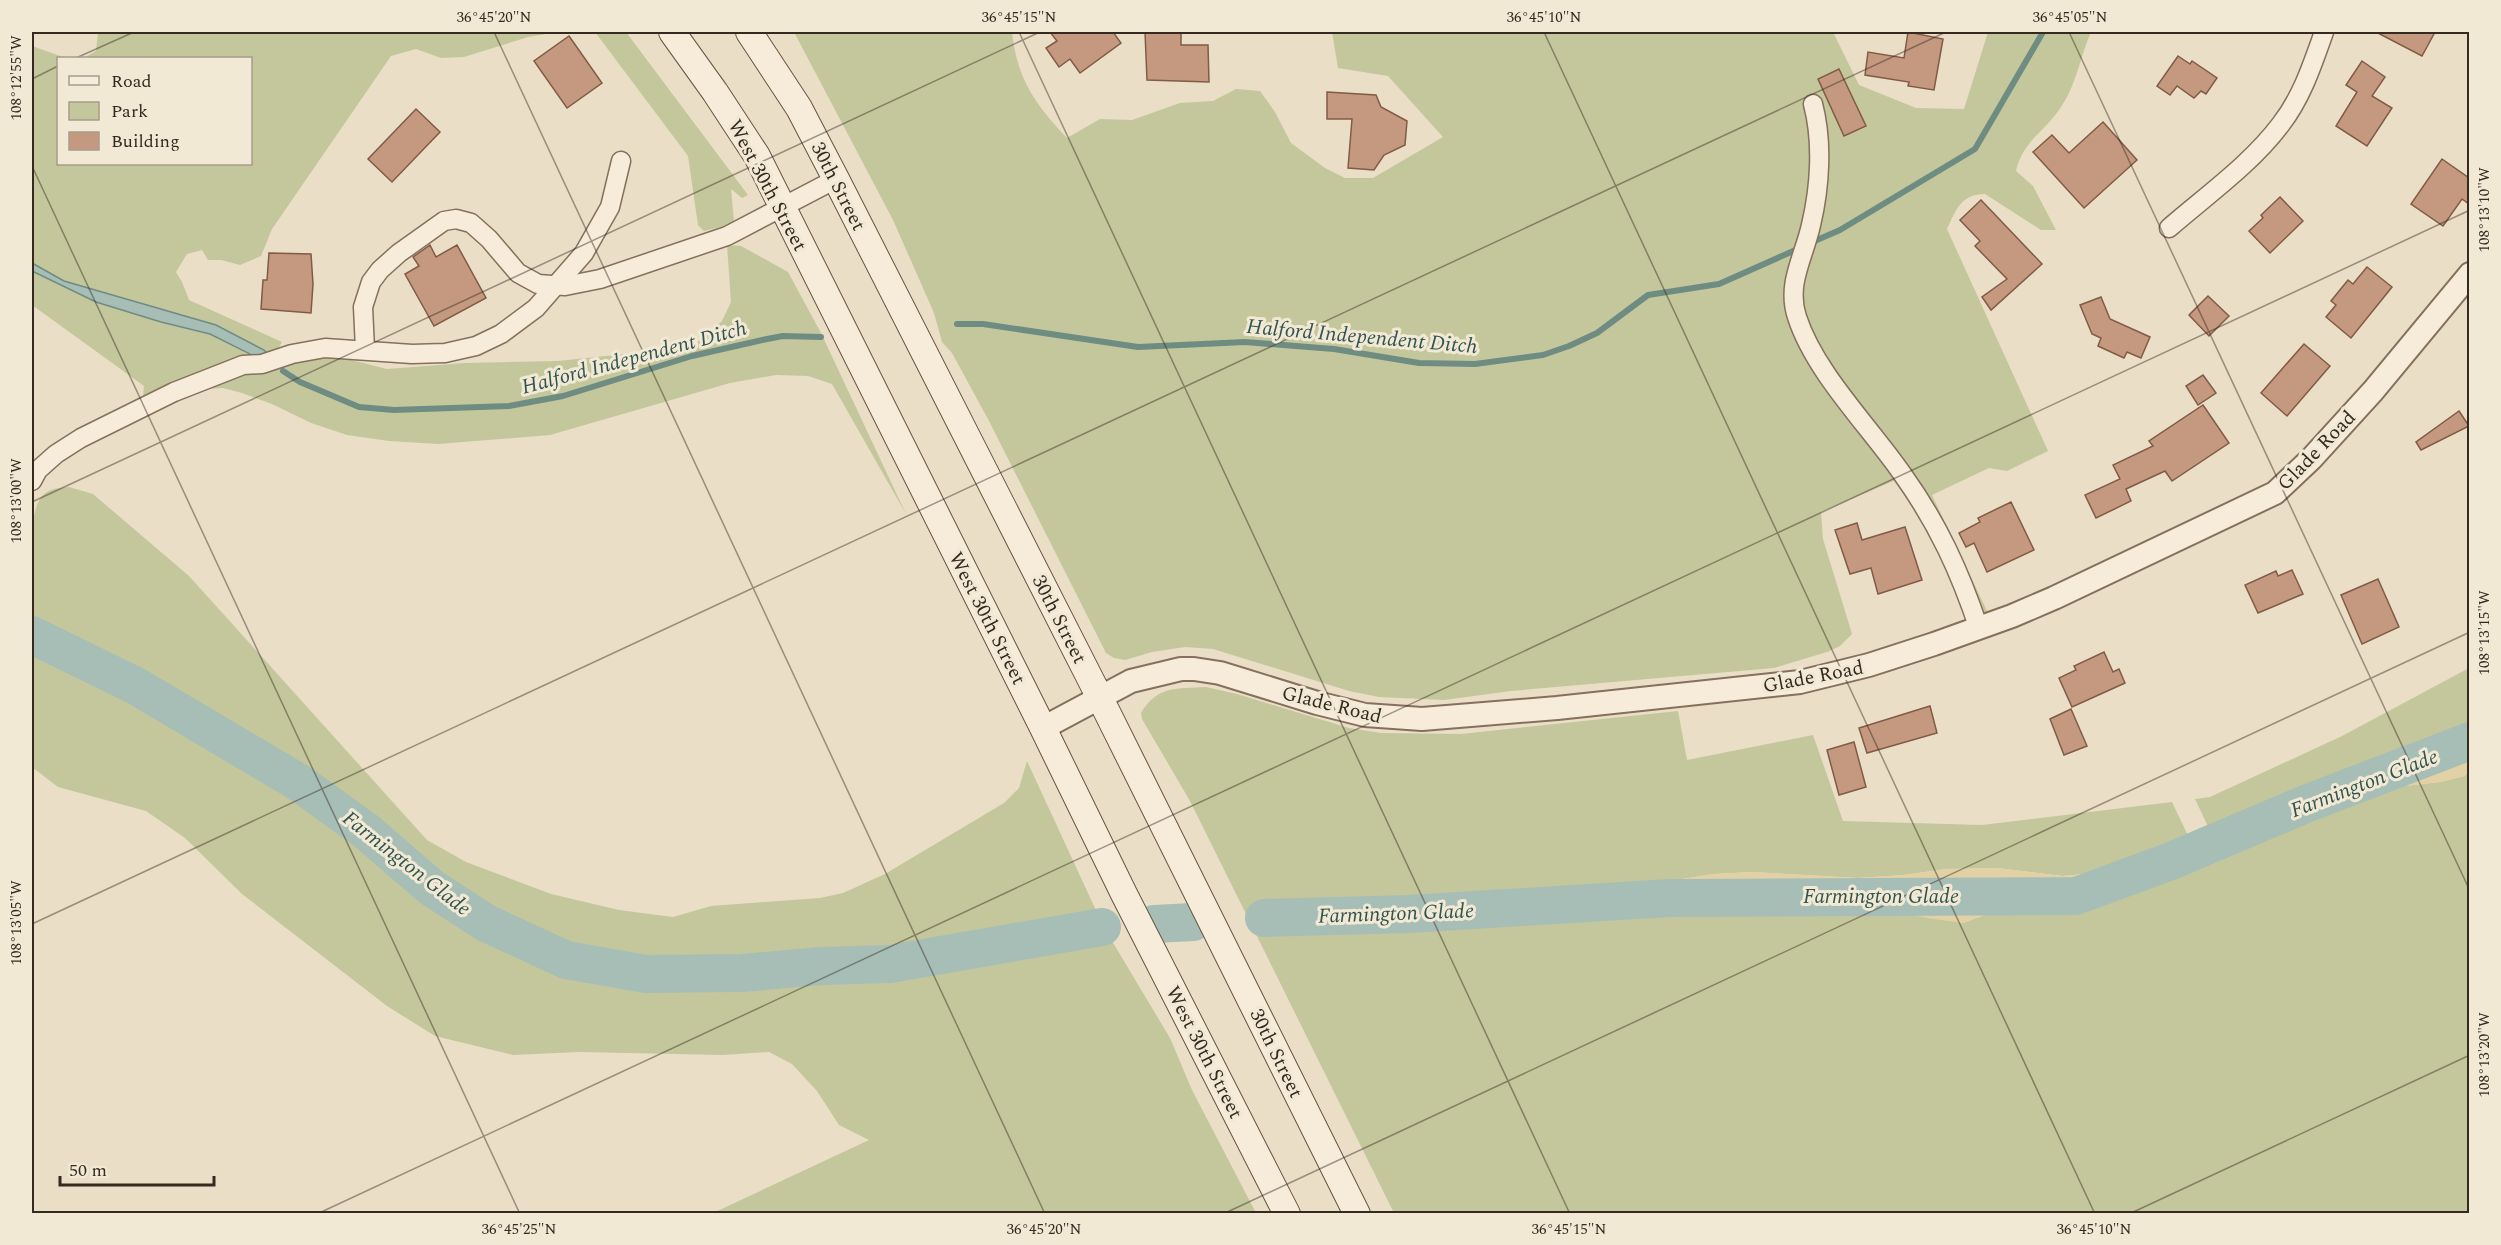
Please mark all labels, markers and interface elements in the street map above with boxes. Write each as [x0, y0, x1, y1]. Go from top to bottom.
text: 36°45'20"N [457, 6, 532, 29]
text: 36°45'15"N [982, 6, 1057, 29]
text: 36°45'10"N [1507, 6, 1582, 29]
text: 36°45'05"N [2033, 6, 2108, 29]
text: 108°12'55"W [5, 35, 28, 121]
legend [57, 57, 252, 165]
text: Road [111, 68, 152, 95]
text: Park [111, 98, 148, 125]
street label: West 30th Street [720, 114, 815, 257]
text: Building [111, 128, 180, 155]
street label: 30th Street [803, 137, 873, 236]
text: 108°13'10"W [2473, 167, 2496, 253]
water label: Halford Independent Ditch [1245, 311, 1479, 363]
water label: Halford Independent Ditch [518, 312, 750, 403]
street label: Glade Road [2271, 404, 2363, 498]
text: 108°13'00"W [5, 458, 28, 544]
street label: West 30th Street [941, 547, 1034, 690]
street label: 30th Street [1024, 570, 1094, 669]
text: 108°13'15"W [2473, 590, 2496, 676]
street label: Glade Road [1760, 653, 1866, 701]
street label: Glade Road [1279, 678, 1385, 732]
water label: Farmington Glade [2286, 741, 2443, 827]
water label: Farmington Glade [335, 803, 478, 924]
text: 108°13'05"W [5, 880, 28, 966]
water label: Farmington Glade [1803, 881, 1959, 913]
water label: Farmington Glade [1317, 895, 1475, 933]
street label: West 30th Street [1158, 981, 1251, 1124]
street label: 30th Street [1242, 1004, 1311, 1103]
text: 108°13'20"W [2473, 1012, 2496, 1098]
scale bar [60, 1149, 214, 1187]
text: 50 m [69, 1157, 107, 1184]
text: 36°45'25"N [482, 1218, 557, 1241]
text: 36°45'20"N [1007, 1218, 1082, 1241]
text: 36°45'15"N [1532, 1218, 1607, 1241]
text: 36°45'10"N [2057, 1218, 2132, 1241]

